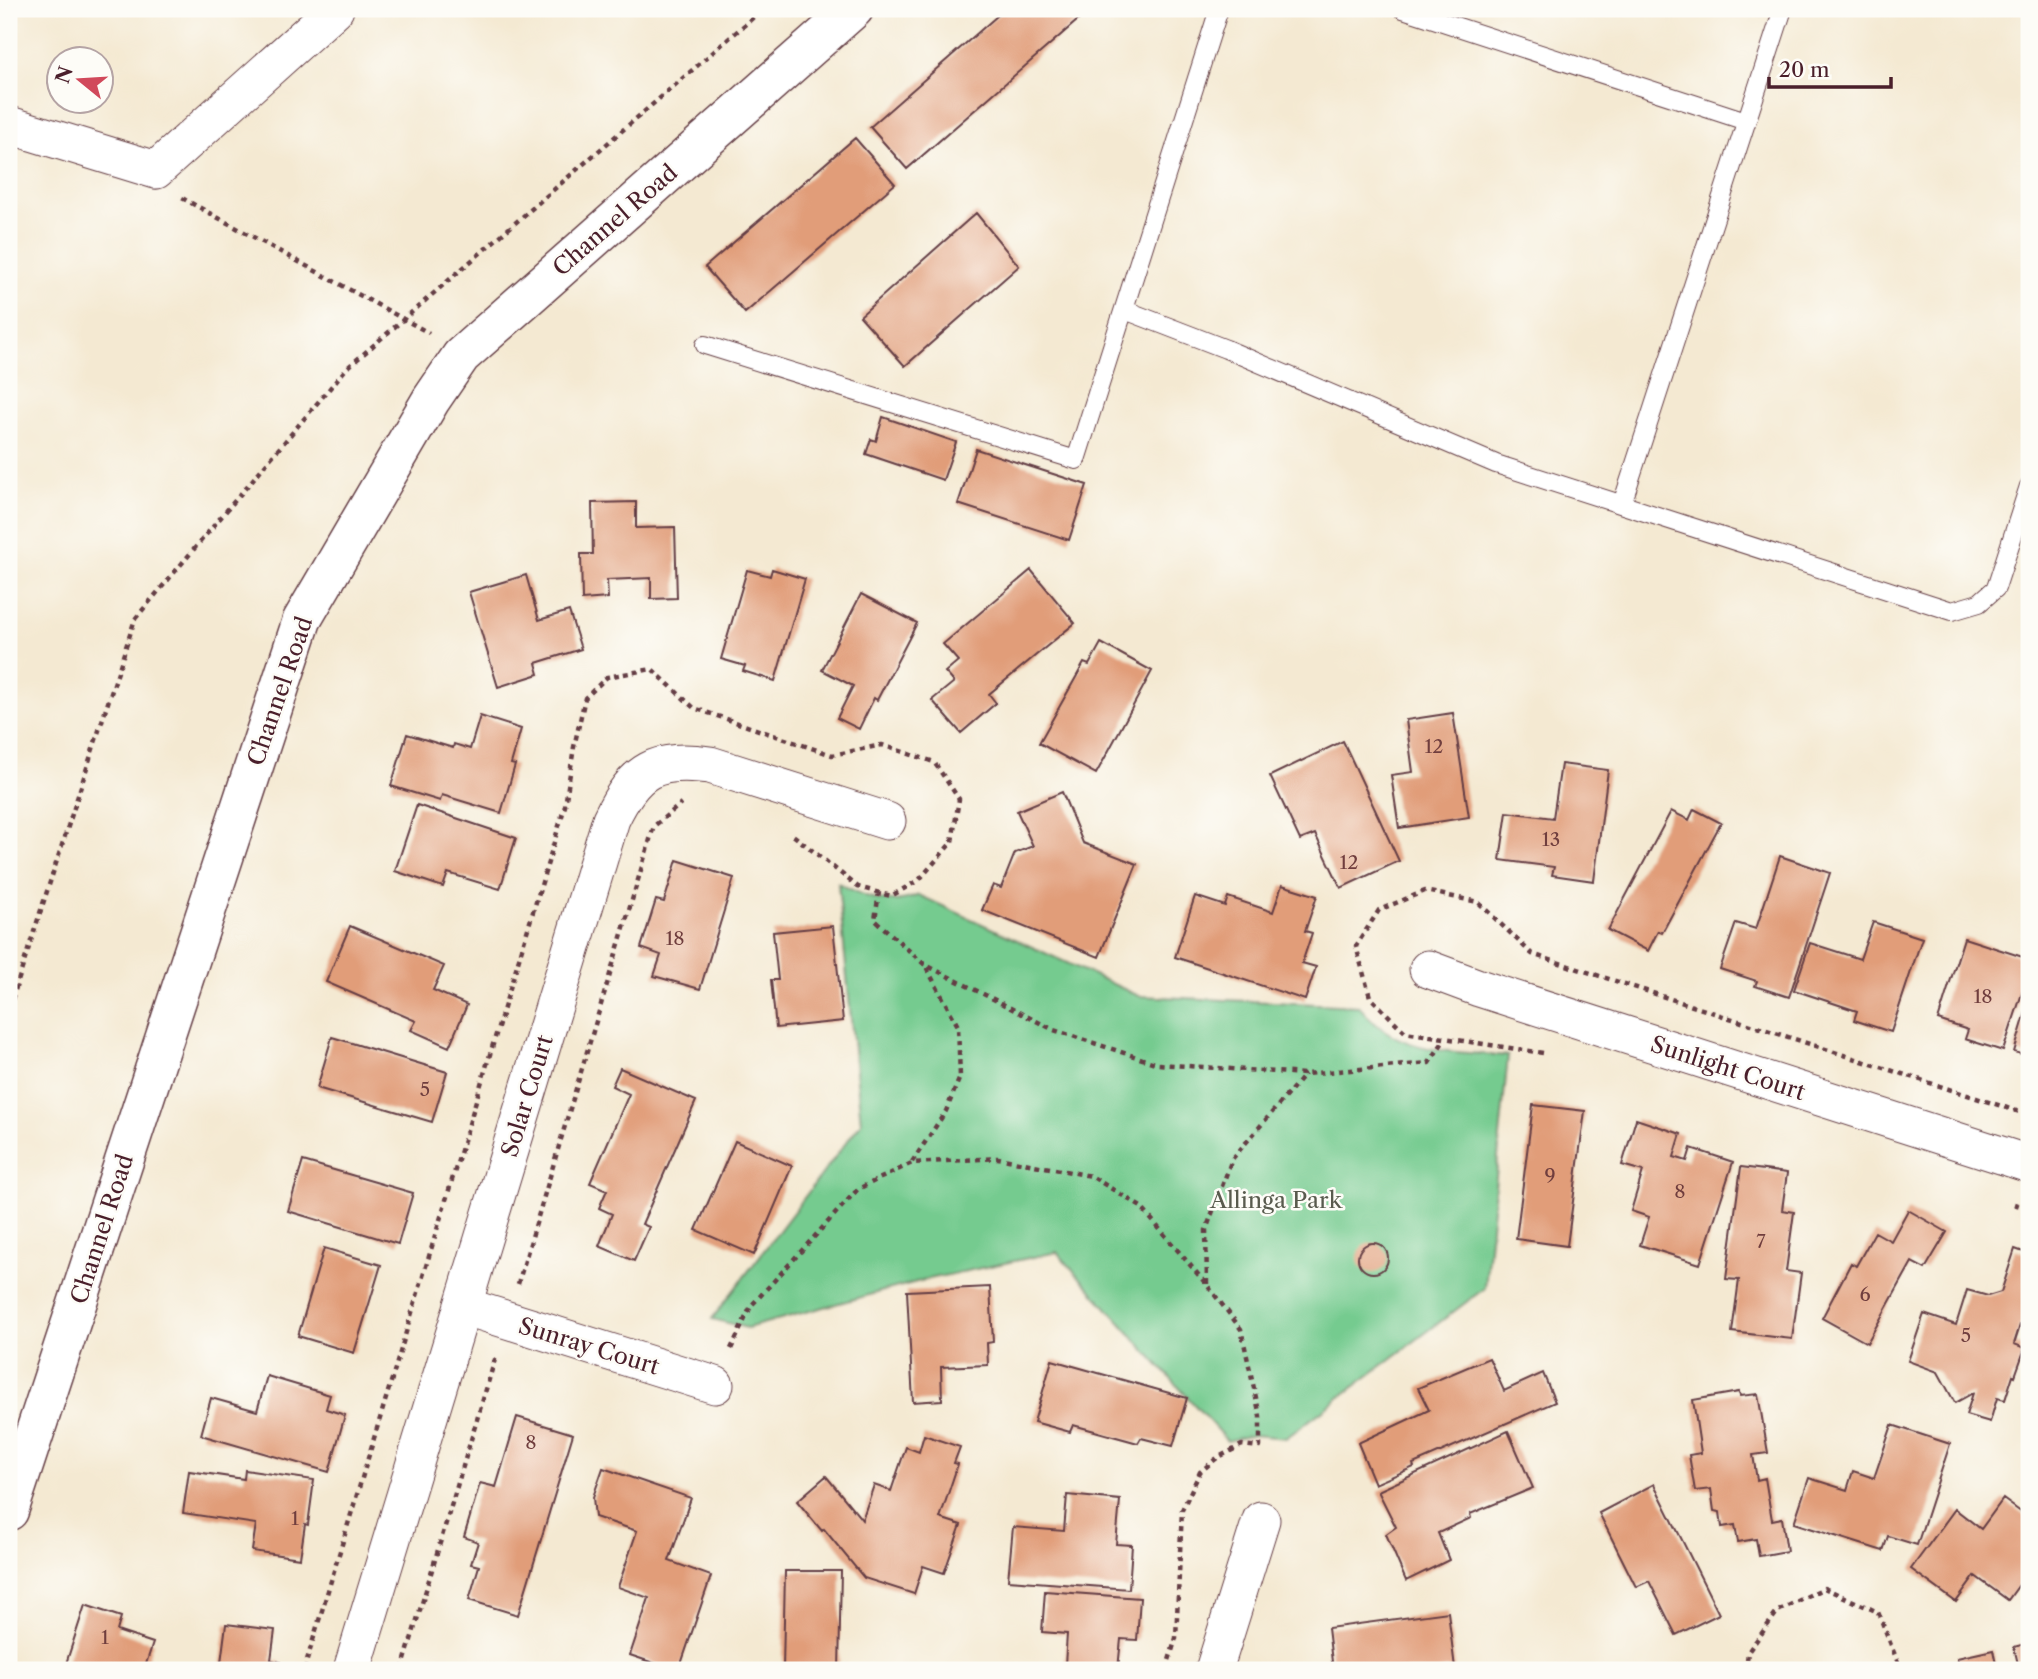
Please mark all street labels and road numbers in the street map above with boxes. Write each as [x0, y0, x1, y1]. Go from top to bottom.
street label: Channel Road [547, 158, 683, 282]
street label: Channel Road [241, 613, 319, 769]
street label: Sunlight Court [1647, 1030, 1809, 1106]
street label: Solar Court [495, 1032, 559, 1160]
street label: Channel Road [65, 1151, 139, 1307]
street label: Sunray Court [515, 1311, 663, 1381]

